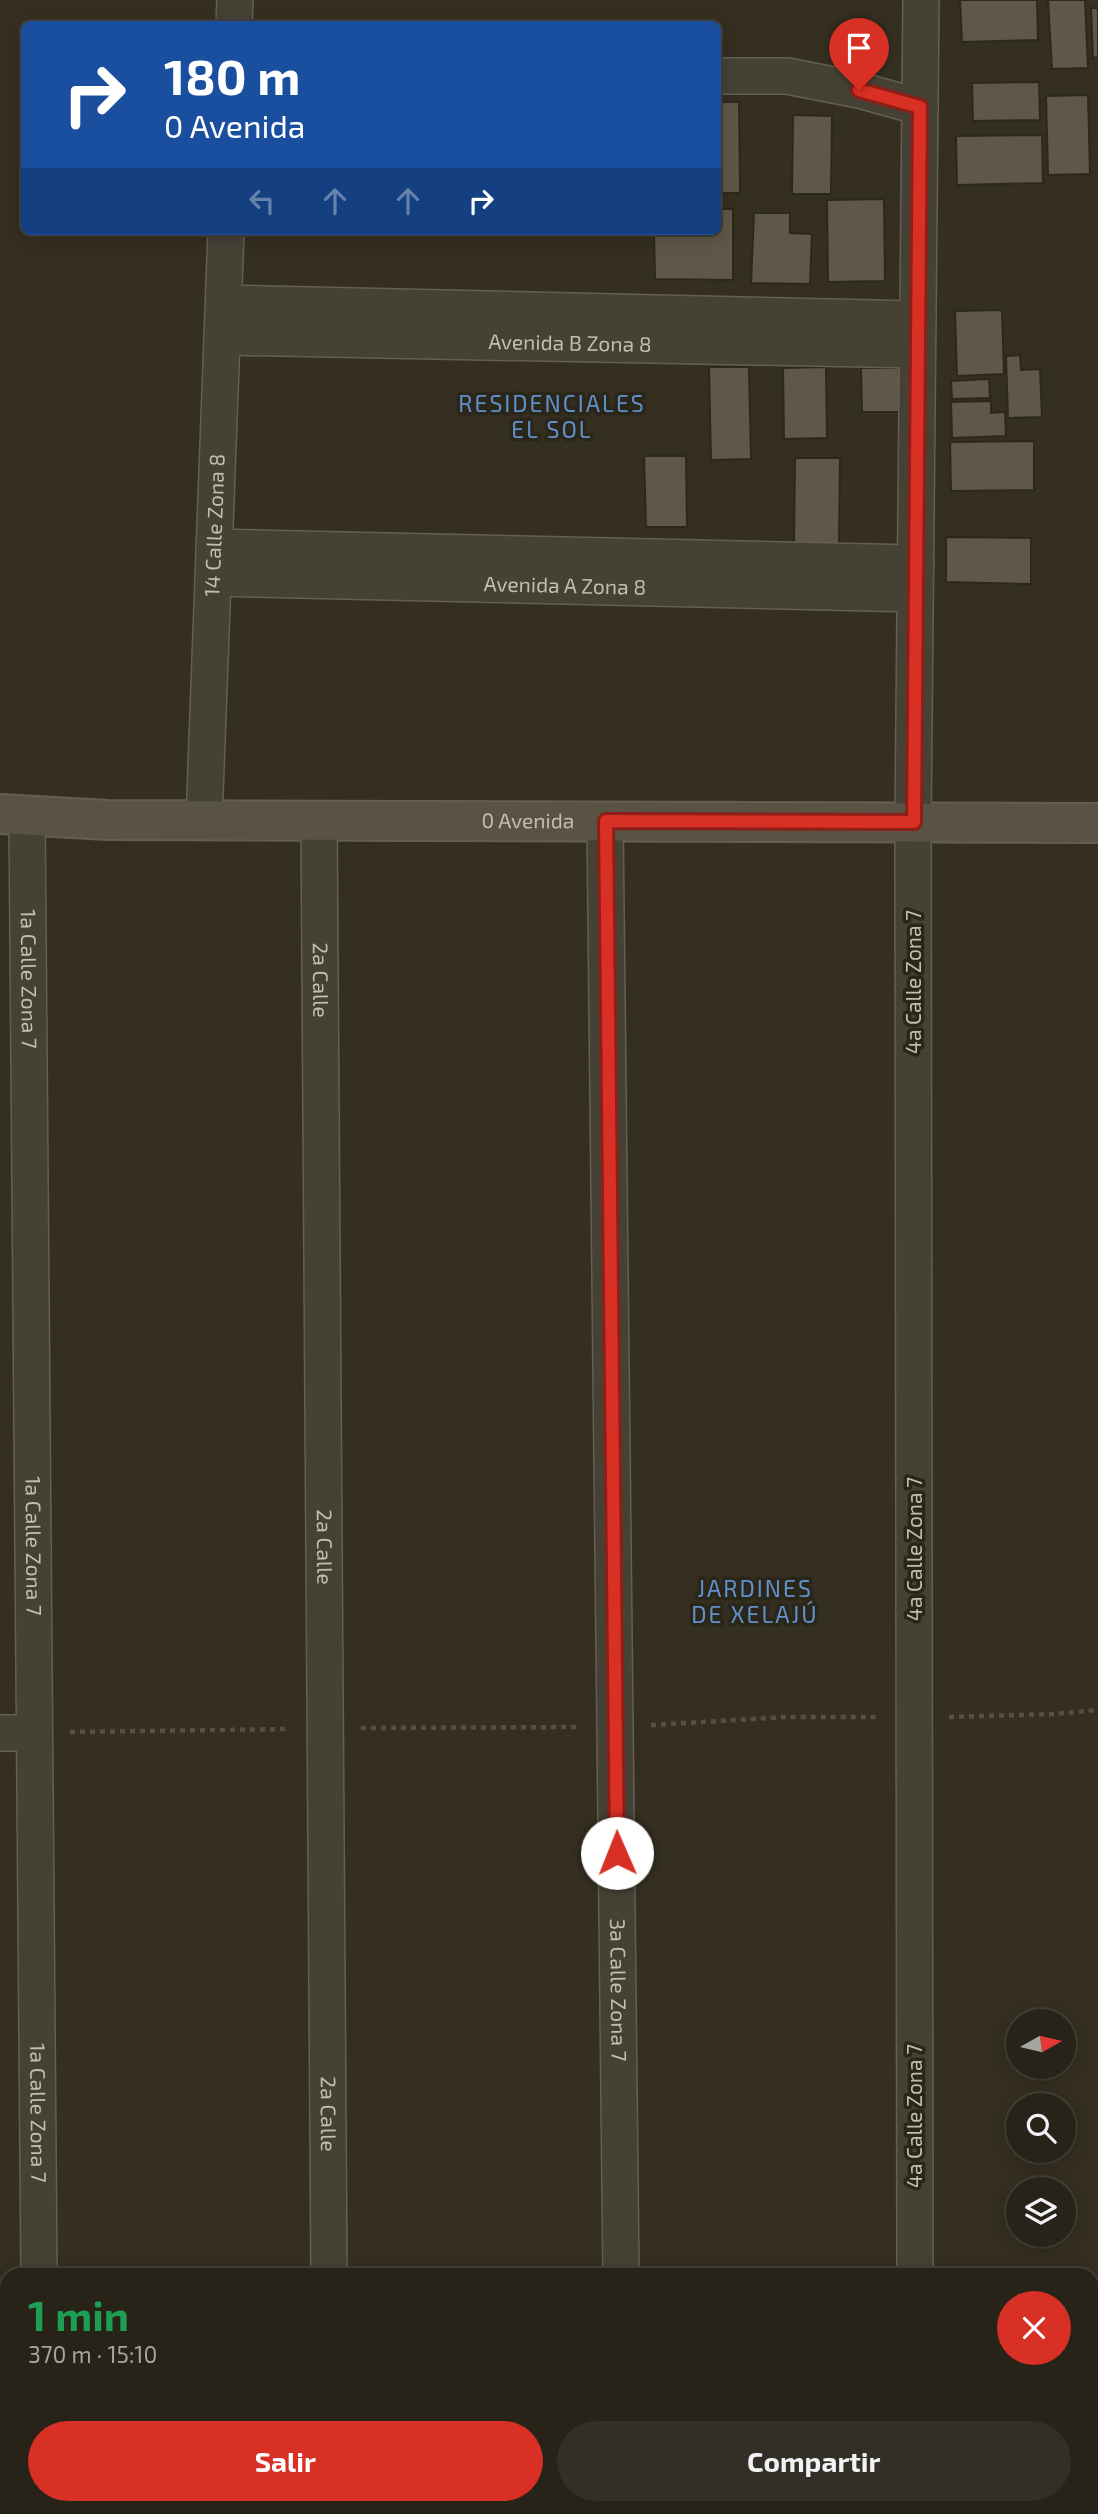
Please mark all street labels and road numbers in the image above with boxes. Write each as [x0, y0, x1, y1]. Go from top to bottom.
street label: Avenida B Zona 8 [488, 328, 652, 356]
street label: 14 Calle Zona 8 [198, 453, 229, 597]
street label: Avenida A Zona 8 [483, 570, 646, 599]
street label: 0 Avenida [481, 807, 574, 832]
street label: 1a Calle Zona 7 [17, 909, 43, 1049]
street label: 4a Calle Zona 7 [900, 910, 925, 1054]
street label: 2a Calle [309, 942, 334, 1018]
street label: 1a Calle Zona 7 [21, 1476, 48, 1616]
street label: 4a Calle Zona 7 [901, 1477, 926, 1621]
street label: 2a Calle [313, 1509, 338, 1585]
street label: 3a Calle Zona 7 [606, 1918, 633, 2062]
street label: 1a Calle Zona 7 [26, 2043, 52, 2183]
street label: 4a Calle Zona 7 [901, 2044, 926, 2188]
street label: 2a Calle [317, 2076, 342, 2152]

